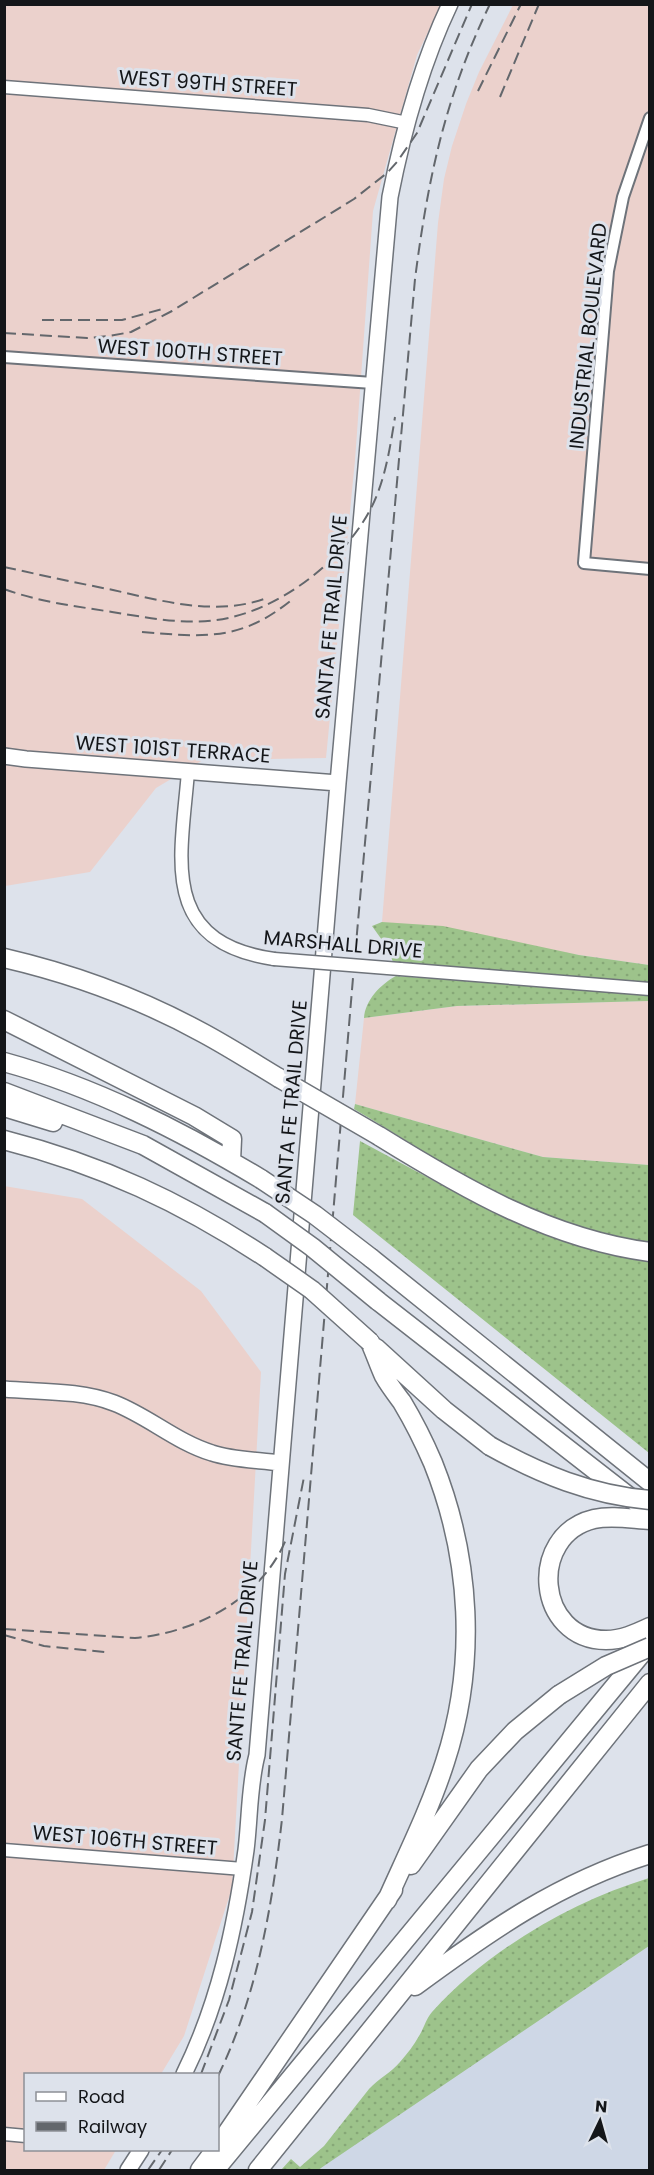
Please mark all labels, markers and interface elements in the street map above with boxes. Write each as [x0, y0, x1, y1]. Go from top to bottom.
street label: WEST 99TH STREET [118, 63, 298, 103]
street label: INDUSTRIAL BOULEVARD [562, 221, 614, 451]
street label: WEST 100TH STREET [97, 332, 284, 372]
street label: SANTA FE TRAIL DRIVE [308, 514, 354, 720]
street label: WEST 101ST TERRACE [74, 728, 272, 770]
street label: MARSHALL DRIVE [262, 923, 424, 965]
street label: SANTA FE TRAIL DRIVE [268, 999, 314, 1205]
street label: SANTE FE TRAIL DRIVE [219, 1559, 265, 1763]
street label: WEST 106TH STREET [31, 1818, 219, 1862]
legend [24, 2073, 219, 2151]
text: Road [78, 2084, 125, 2109]
north arrow [570, 2091, 630, 2151]
text: N [594, 2095, 608, 2119]
text: Railway [78, 2114, 147, 2139]

